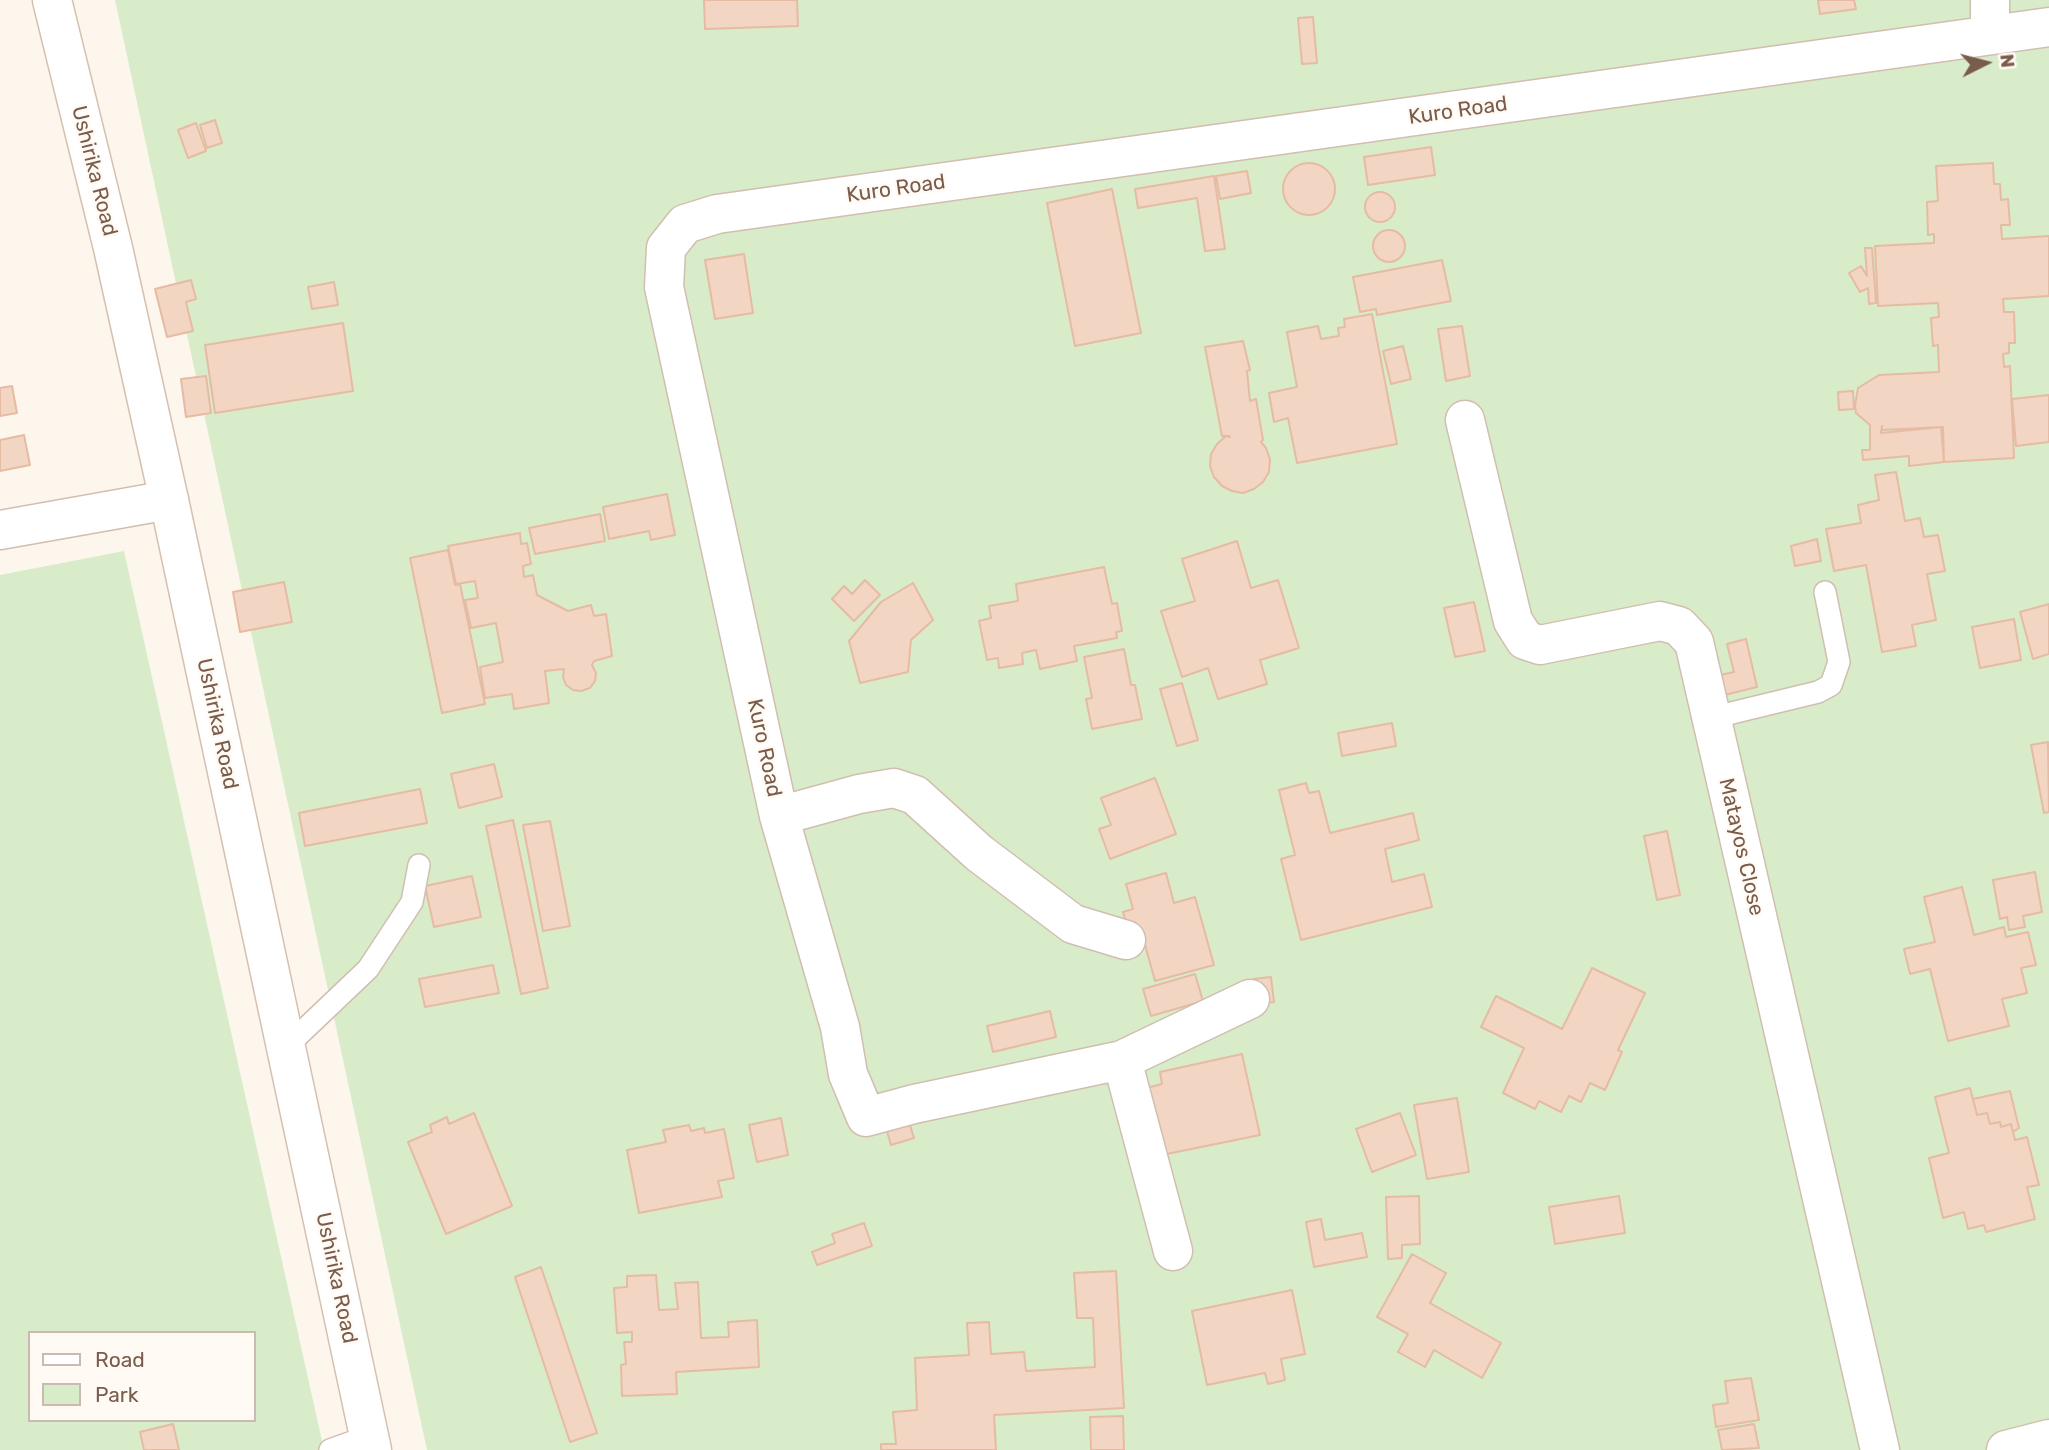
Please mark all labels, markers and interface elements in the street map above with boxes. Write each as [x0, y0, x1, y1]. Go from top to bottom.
north arrow [1951, 28, 2021, 98]
text: N [1995, 53, 2020, 69]
street label: Kuro Road [1407, 92, 1509, 130]
street label: Ushirika Road [66, 103, 122, 239]
street label: Kuro Road [845, 170, 947, 208]
street label: Ushirika Road [191, 656, 243, 792]
street label: Kuro Road [741, 697, 787, 799]
street label: Matayos Close [1713, 776, 1769, 918]
street label: Ushirika Road [310, 1210, 362, 1346]
legend [28, 1331, 256, 1422]
text: Road [95, 1347, 145, 1372]
text: Park [95, 1382, 139, 1407]

